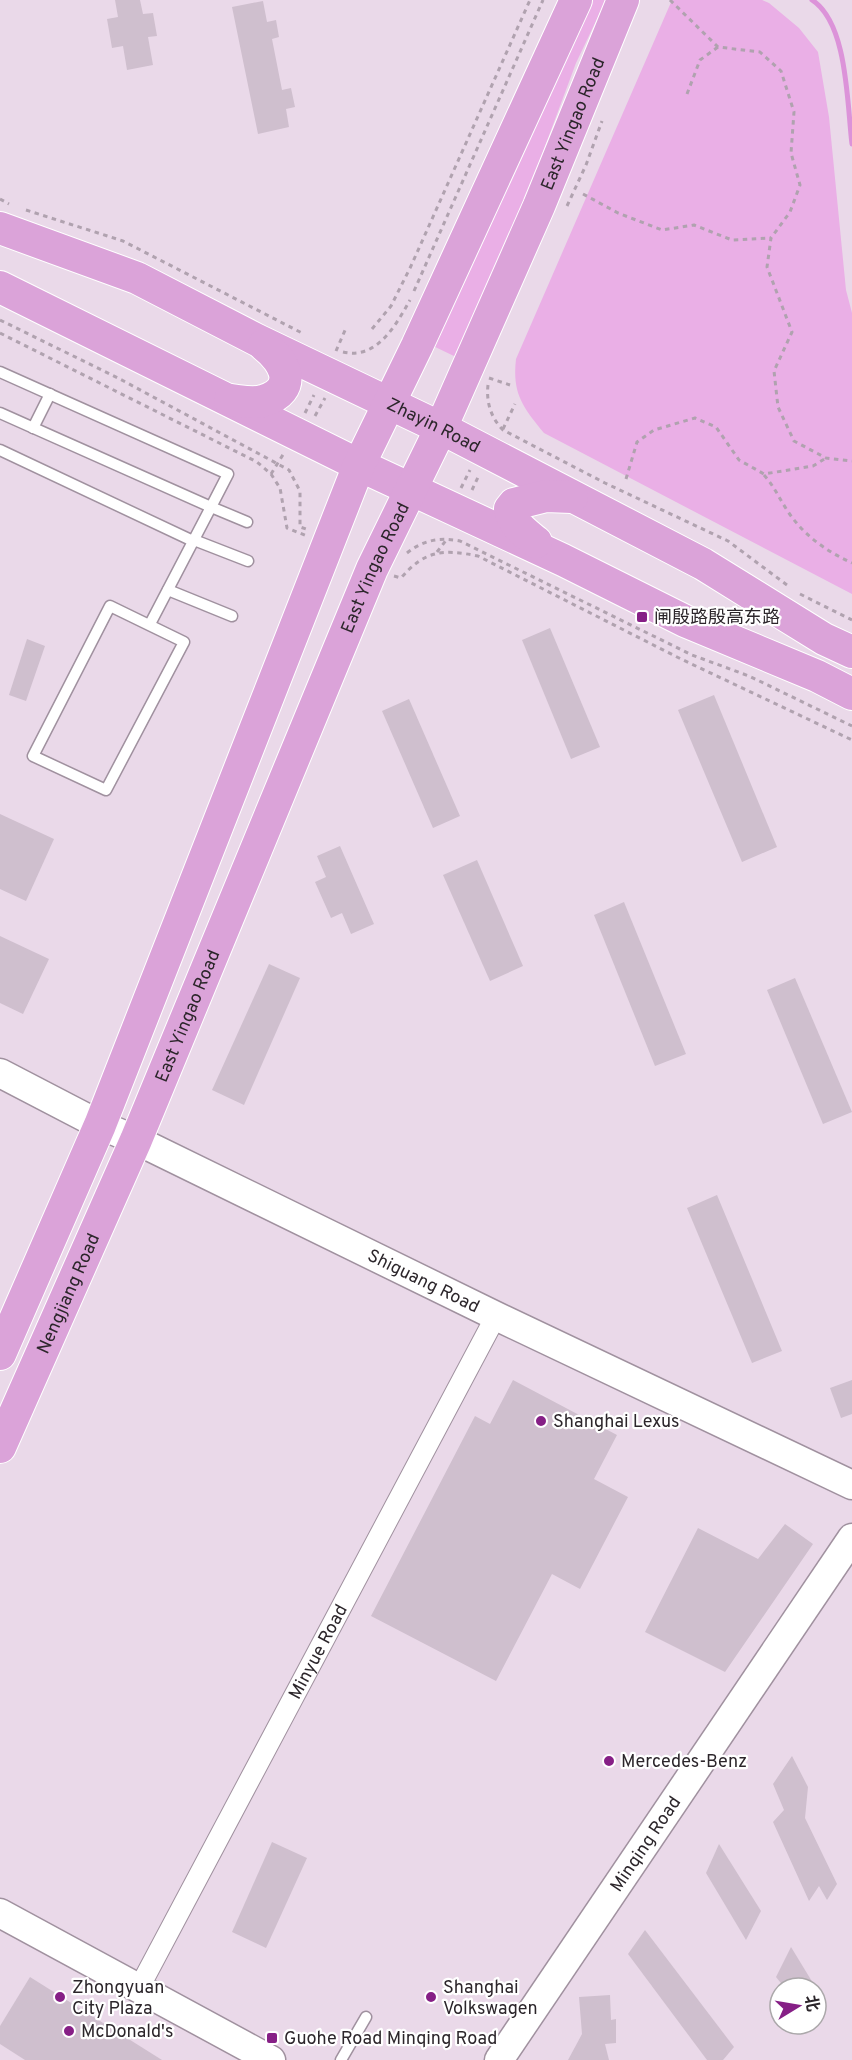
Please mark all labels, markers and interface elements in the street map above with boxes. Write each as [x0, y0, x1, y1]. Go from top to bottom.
street label: East Yingao Road [537, 55, 611, 194]
street label: Zhayin Road [382, 394, 484, 459]
street label: East Yingao Road [337, 499, 416, 637]
place label: 闸殷路殷高东路 [654, 607, 780, 630]
marker: 闸殷路殷高东路 [635, 610, 649, 624]
street label: East Yingao Road [151, 947, 226, 1086]
street label: Nengjiang Road [33, 1230, 106, 1358]
street label: Shiguang Road [363, 1245, 483, 1319]
place label: Shanghai Lexus [553, 1411, 680, 1434]
marker: Shanghai Lexus [534, 1414, 548, 1428]
street label: Minyue Road [284, 1601, 354, 1704]
place label: Mercedes-Benz [621, 1751, 747, 1774]
marker: Mercedes-Benz [602, 1754, 616, 1768]
street label: Minqing Road [606, 1792, 687, 1897]
north arrow [768, 1976, 828, 2036]
place label: Zhongyuan City Plaza [72, 1977, 164, 2021]
place label: Shanghai Volkswagen [443, 1977, 538, 2021]
marker: Zhongyuan City Plaza [53, 1990, 67, 2004]
marker: Shanghai Volkswagen [424, 1990, 438, 2004]
text: 北 [799, 1994, 822, 2013]
place label: McDonald's [81, 2021, 173, 2044]
marker: McDonald's [62, 2024, 76, 2038]
place label: Guohe Road Minqing Road [284, 2028, 497, 2051]
marker: Guohe Road Minqing Road [265, 2031, 279, 2045]

